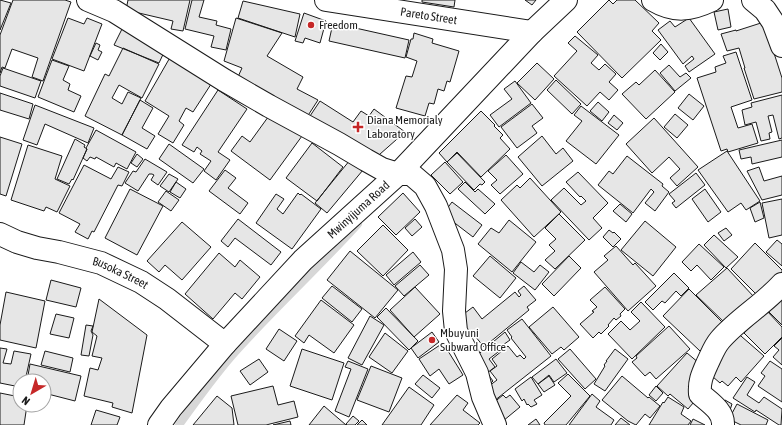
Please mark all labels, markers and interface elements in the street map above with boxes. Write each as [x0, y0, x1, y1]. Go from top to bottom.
street label: Pareto Street [399, 5, 459, 27]
place label: Freedom [319, 18, 358, 32]
marker: Freedom [306, 20, 316, 30]
place label: Diana Memorialy Laboratory [367, 113, 443, 141]
marker: Diana Memorialy Laboratory [352, 121, 364, 133]
street label: Mwinyijuma Road [325, 178, 392, 241]
street label: Busoka Street [91, 254, 151, 292]
place label: Mbuyuni Subward Office [440, 326, 506, 354]
marker: Mbuyuni Subward Office [427, 335, 437, 345]
north arrow [12, 373, 52, 413]
text: N [20, 394, 32, 408]

